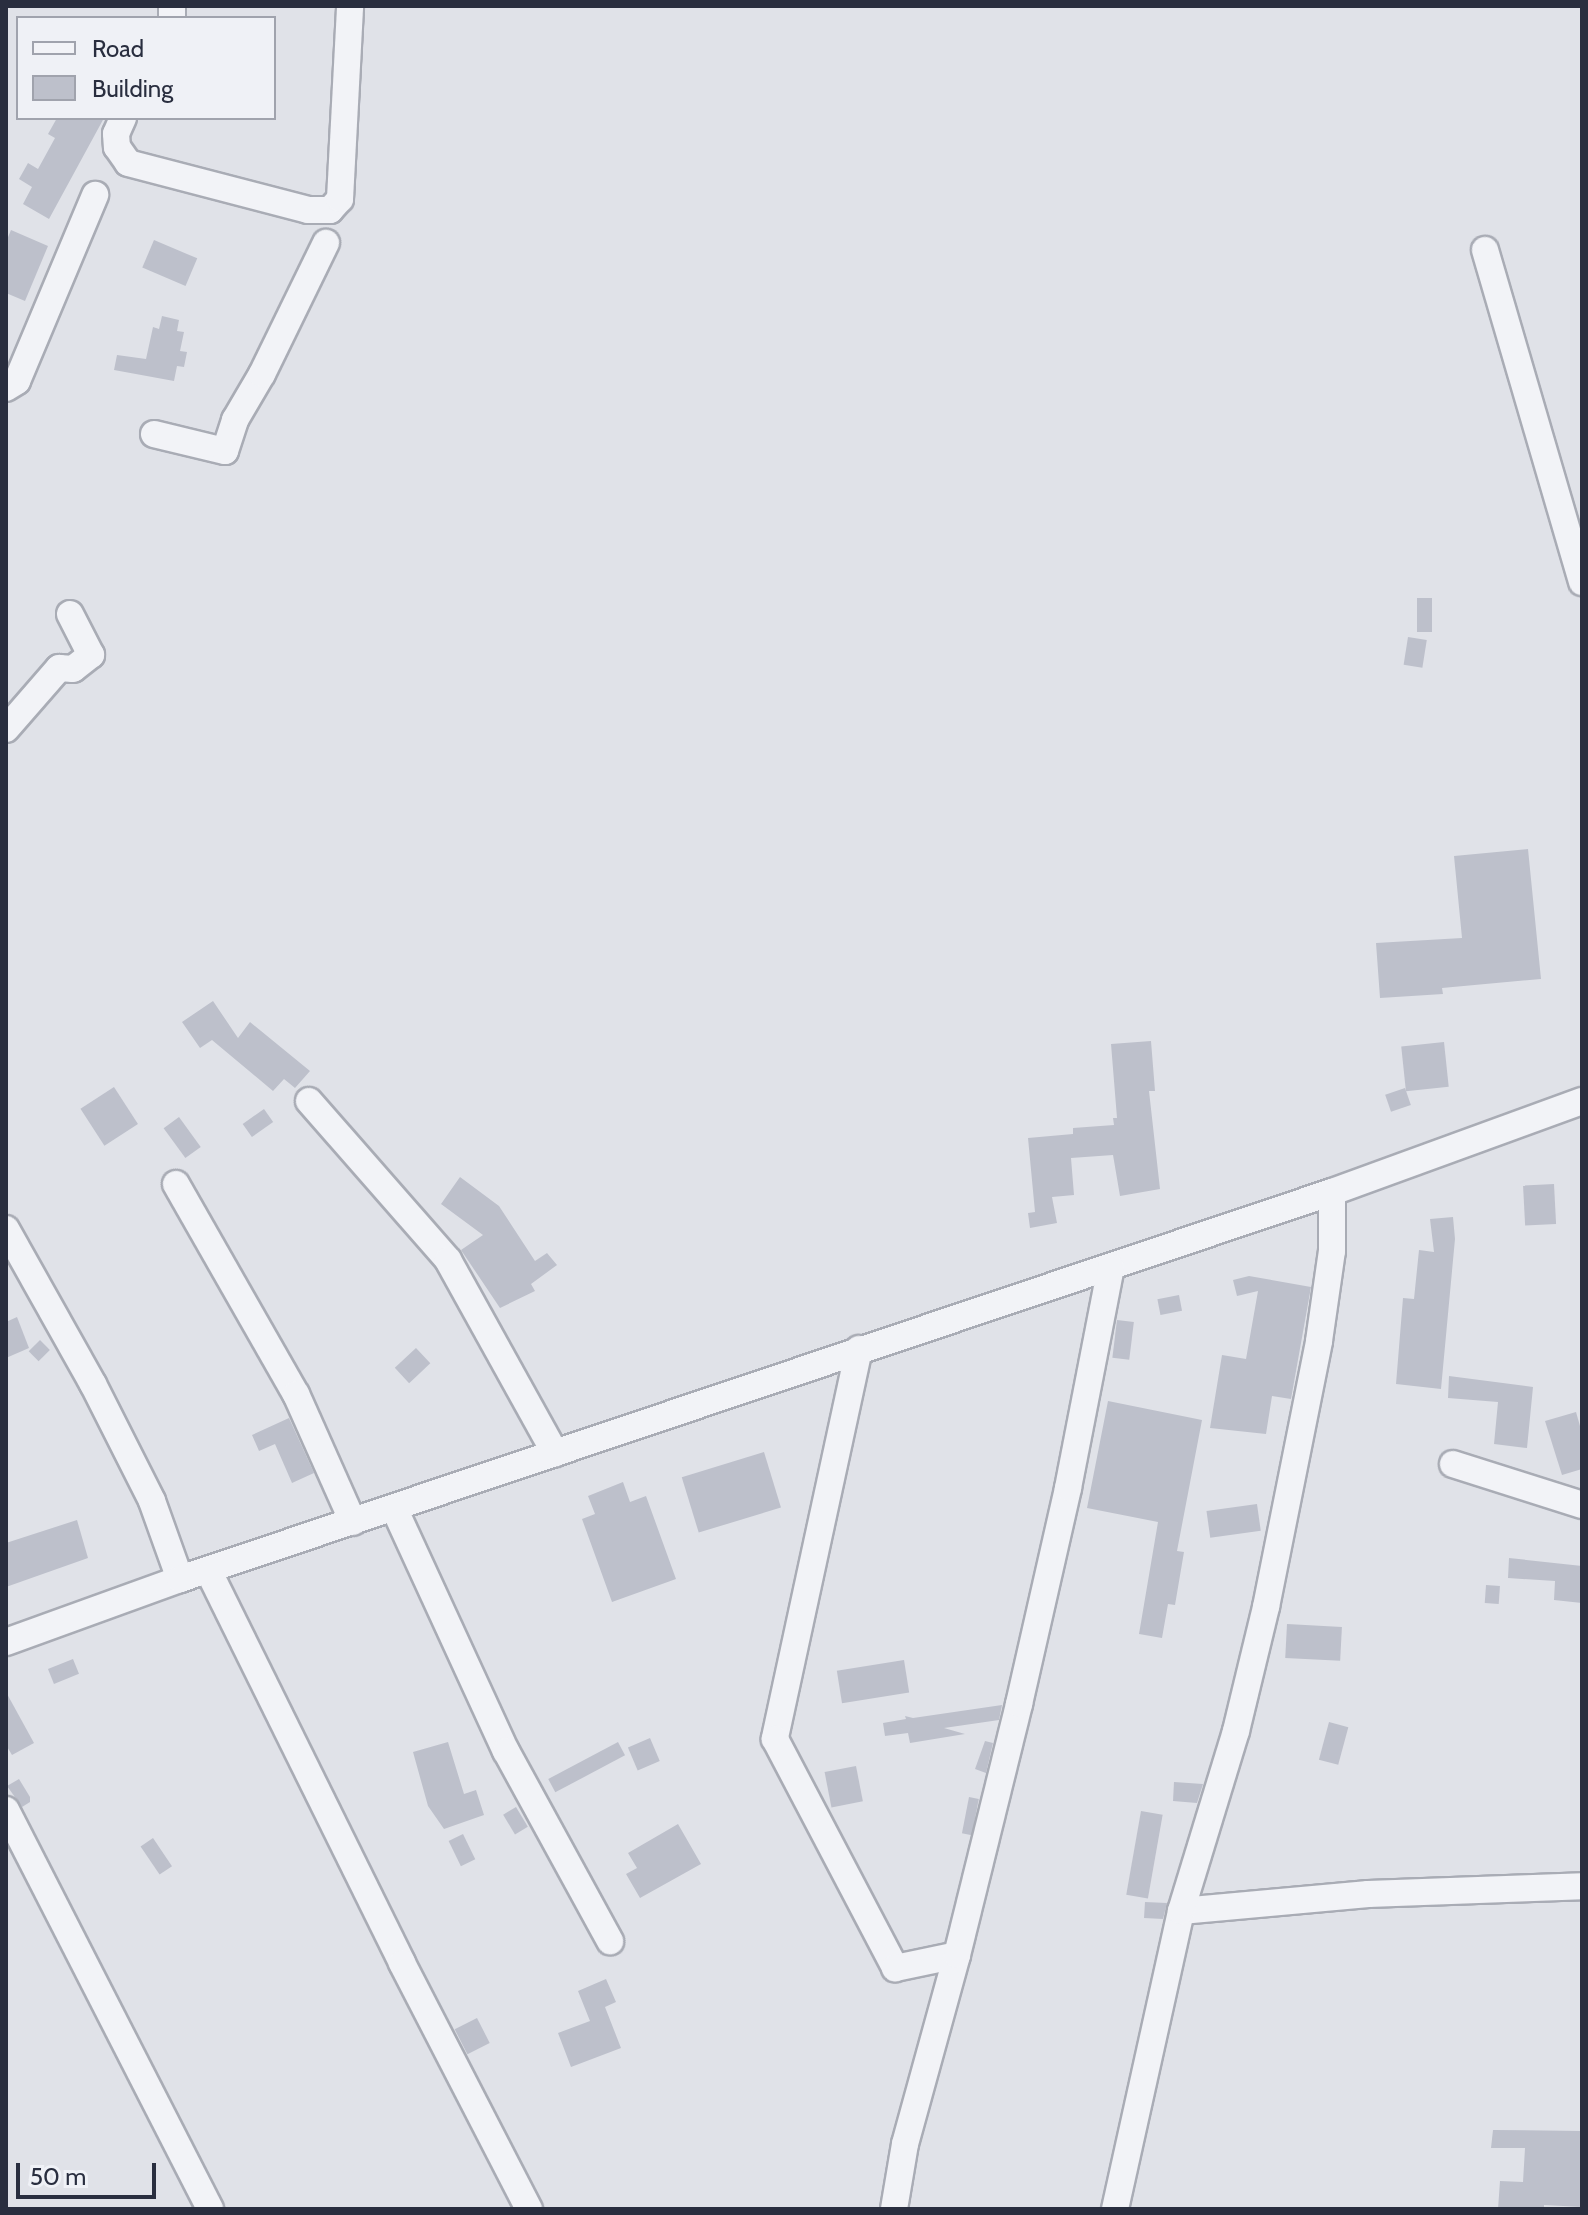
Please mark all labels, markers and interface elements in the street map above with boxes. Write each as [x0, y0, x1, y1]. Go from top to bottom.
legend [16, 16, 276, 120]
text: Road [92, 34, 144, 63]
text: Building [92, 74, 173, 103]
scale bar [20, 2147, 160, 2197]
text: 50 m [30, 2162, 86, 2191]

